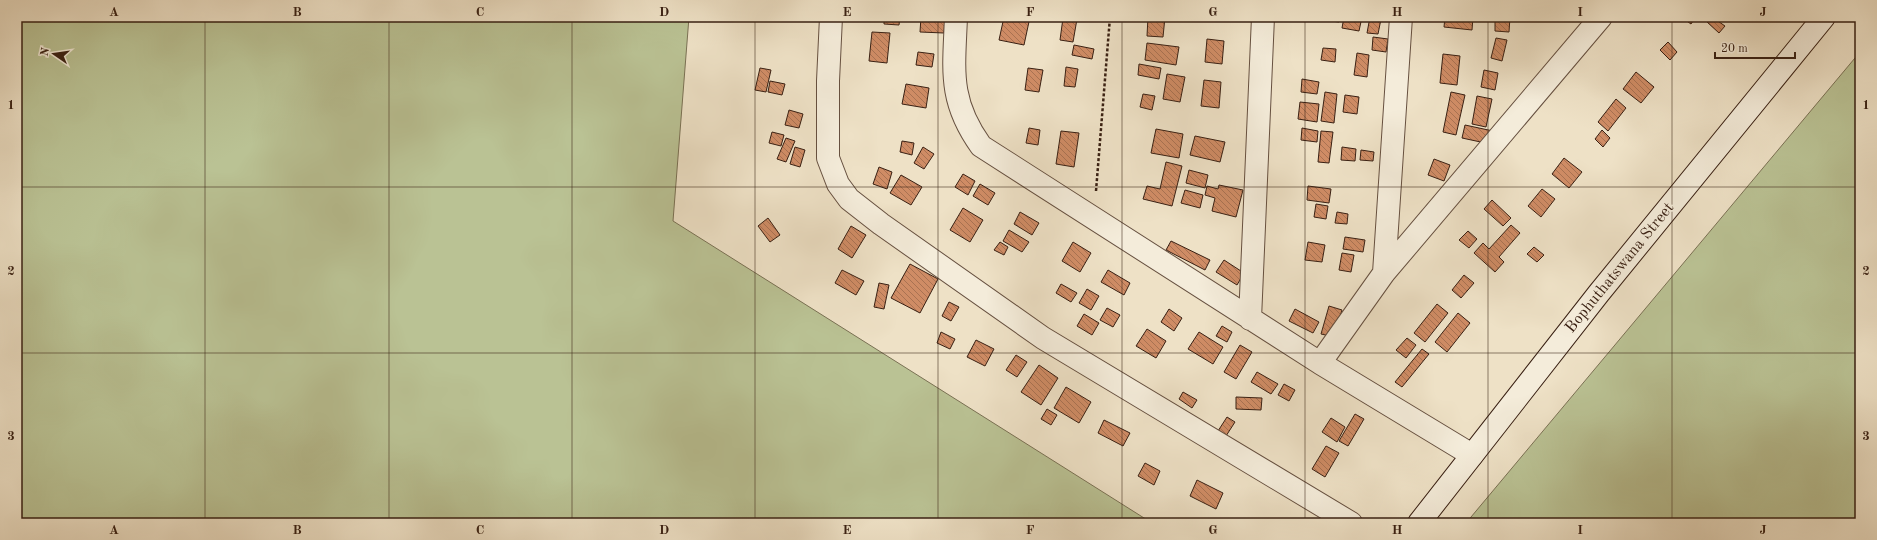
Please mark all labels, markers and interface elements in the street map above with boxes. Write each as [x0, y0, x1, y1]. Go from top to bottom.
text: A [109, 6, 119, 19]
text: B [292, 6, 302, 19]
text: C [476, 6, 484, 19]
text: D [659, 6, 669, 19]
text: E [843, 6, 852, 19]
text: F [1026, 6, 1035, 19]
text: G [1208, 6, 1218, 19]
text: H [1392, 6, 1403, 19]
text: I [1577, 6, 1583, 19]
text: J [1759, 6, 1767, 19]
north arrow [34, 34, 74, 74]
scale bar [1715, 34, 1795, 60]
text: 20 m [1721, 43, 1748, 55]
text: N [39, 46, 52, 57]
text: 1 [7, 99, 15, 112]
text: 1 [1862, 99, 1870, 112]
street label: Bophuthatswana Street [1563, 200, 1678, 336]
text: 2 [7, 265, 15, 278]
text: 2 [1862, 265, 1870, 278]
text: 3 [7, 430, 15, 443]
text: 3 [1862, 430, 1870, 443]
text: A [109, 524, 119, 537]
text: B [292, 524, 302, 537]
text: C [476, 524, 484, 537]
text: D [659, 524, 669, 537]
text: E [843, 524, 852, 537]
text: F [1026, 524, 1035, 537]
text: G [1208, 524, 1218, 537]
text: H [1392, 524, 1403, 537]
text: I [1577, 524, 1583, 537]
text: J [1759, 524, 1767, 537]

